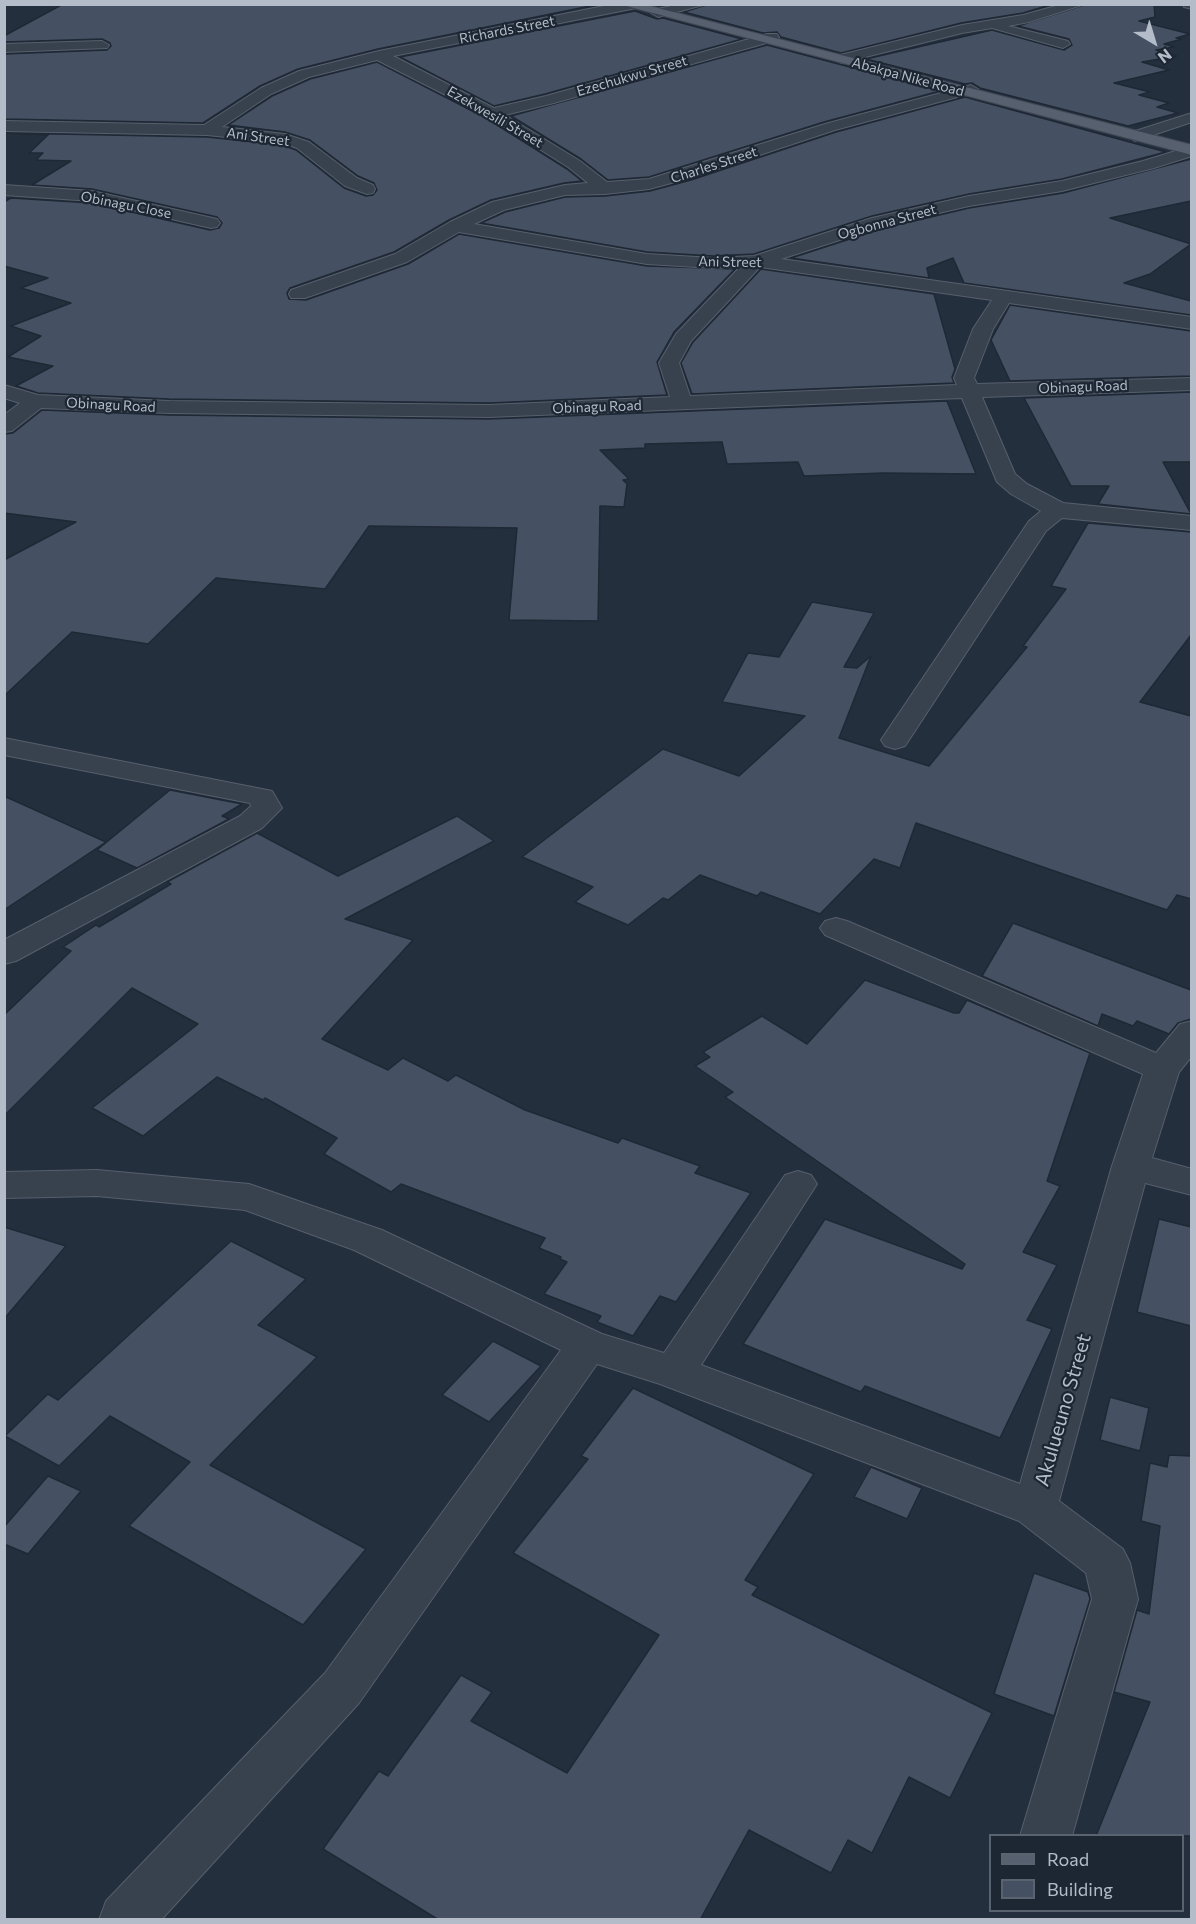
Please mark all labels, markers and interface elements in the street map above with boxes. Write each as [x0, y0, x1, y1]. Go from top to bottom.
street label: Richards Street [458, 12, 556, 48]
north arrow [1124, 12, 1184, 72]
text: N [1155, 45, 1176, 68]
street label: Ezechukwu Street [575, 52, 689, 100]
street label: Abakpa Nike Road [850, 54, 966, 100]
street label: Ezekwesili Street [444, 83, 546, 151]
street label: Ani Street [225, 124, 291, 150]
street label: Charles Street [669, 143, 759, 187]
street label: Obinagu Close [79, 188, 173, 222]
street label: Ogbonna Street [836, 201, 938, 243]
street label: Ani Street [698, 253, 762, 271]
street label: Obinagu Road [1038, 377, 1128, 397]
street label: Obinagu Road [66, 394, 156, 416]
street label: Obinagu Road [552, 397, 642, 417]
street label: Akulueuno Street [1030, 1331, 1096, 1489]
legend [989, 1834, 1184, 1912]
text: Road [1047, 1848, 1089, 1870]
text: Building [1047, 1878, 1113, 1900]

